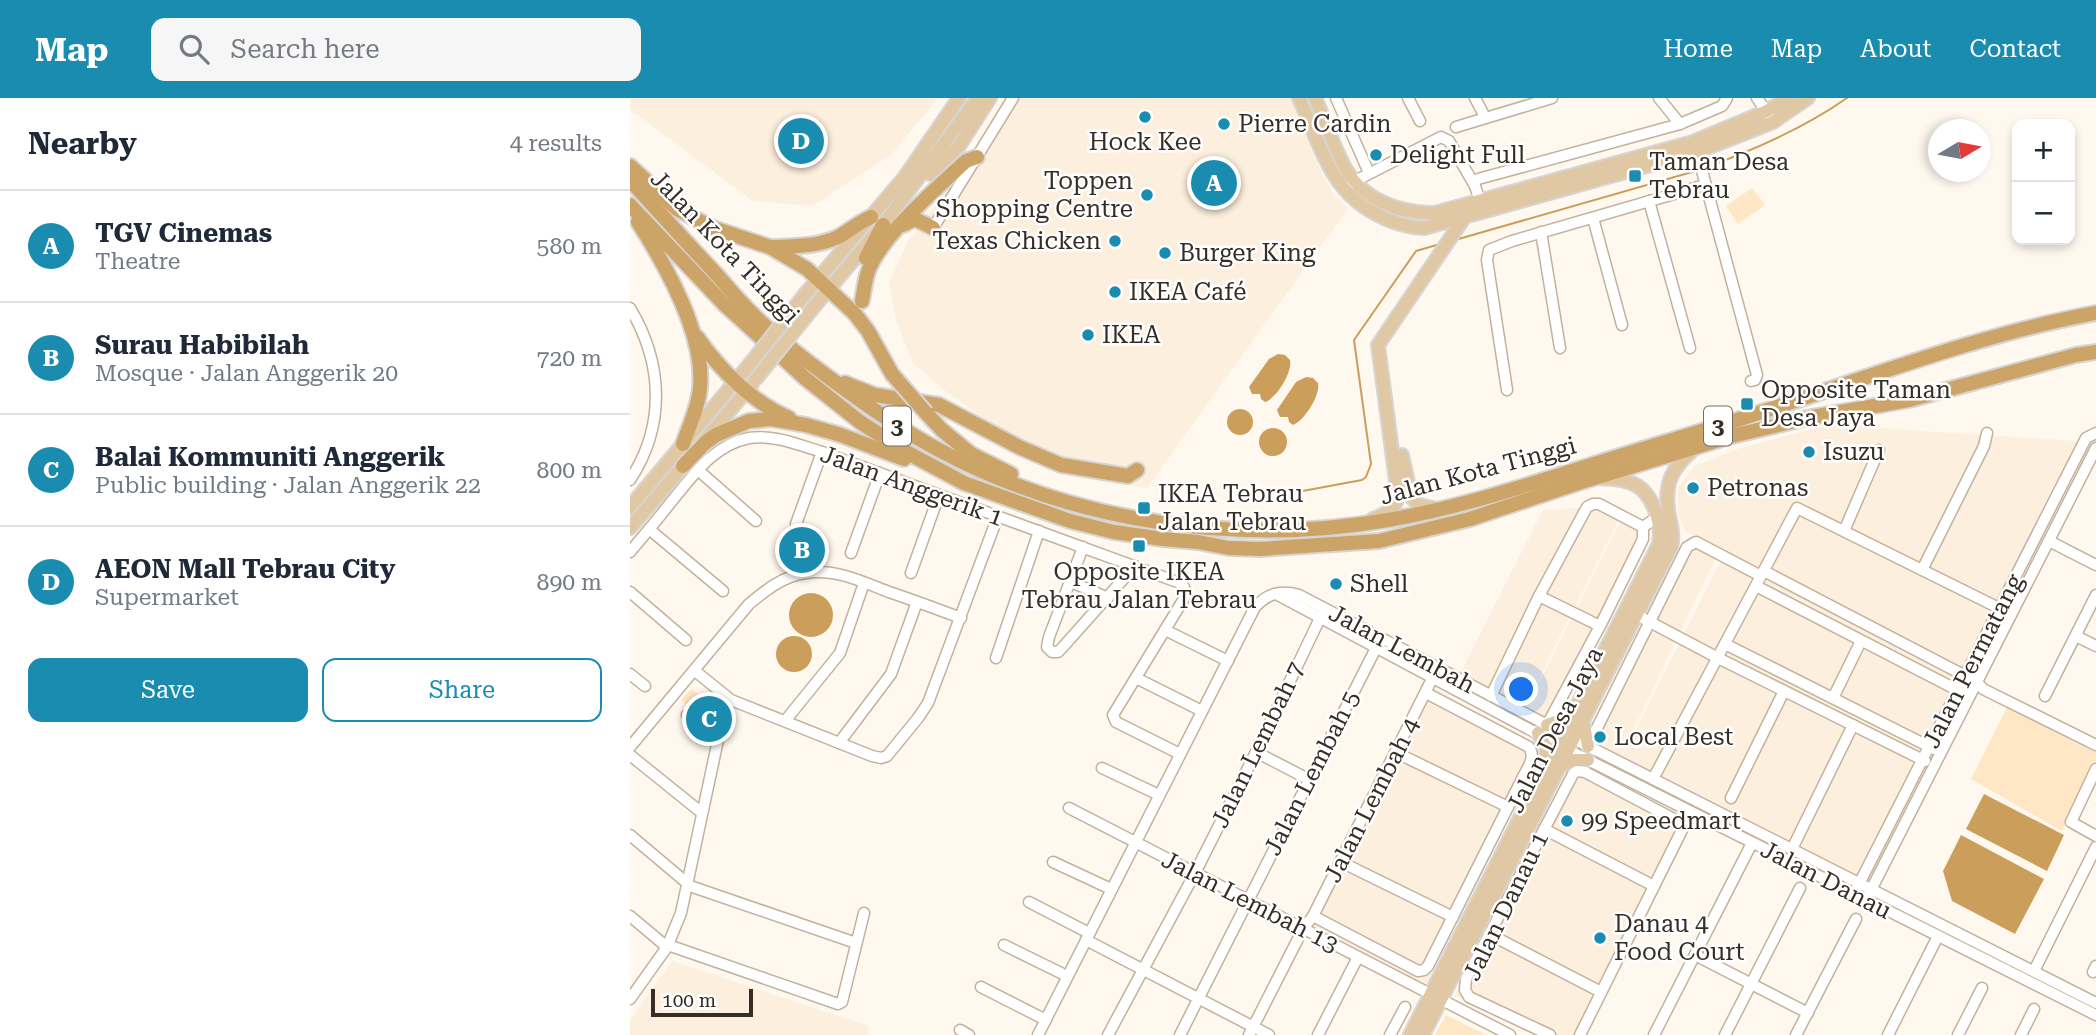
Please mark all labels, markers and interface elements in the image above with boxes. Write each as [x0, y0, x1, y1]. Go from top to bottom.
search box [151, 18, 641, 81]
text: Map [35, 30, 109, 69]
icon: search [175, 30, 213, 68]
text: Search here [231, 34, 380, 64]
text: Home [1663, 35, 1733, 63]
text: Map [1771, 35, 1822, 63]
text: About [1860, 35, 1931, 63]
text: Contact [1969, 35, 2061, 63]
marker: Hock Kee [1137, 109, 1153, 125]
place label: Pierre Cardin [1238, 110, 1391, 138]
pin: D [778, 115, 824, 167]
marker: Pierre Cardin [1216, 116, 1232, 132]
north arrow [1928, 119, 1991, 182]
map controls [2012, 119, 2075, 245]
button: + [2012, 119, 2075, 182]
text: Nearby [28, 126, 137, 161]
place label: Hock Kee [1089, 128, 1201, 156]
text: 4 results [510, 130, 602, 157]
place label: Delight Full [1390, 141, 1525, 169]
marker: Delight Full [1368, 147, 1384, 163]
place label: Taman Desa Tebrau [1649, 148, 1789, 204]
pin: A [1191, 157, 1237, 209]
street label: Jalan Kota Tinggi [645, 165, 805, 330]
place label: Toppen Shopping Centre [936, 167, 1133, 223]
marker: Taman Desa Tebrau [1627, 168, 1643, 184]
button: − [2012, 182, 2075, 245]
marker: Toppen Shopping Centre [1139, 187, 1155, 203]
text: TGV Cinemas [95, 218, 272, 248]
place label: Texas Chicken [932, 227, 1101, 255]
text: A [43, 233, 59, 260]
text: 580 m [537, 233, 602, 260]
marker: Texas Chicken [1107, 233, 1123, 249]
place label: Burger King [1179, 239, 1316, 267]
marker: Burger King [1157, 245, 1173, 261]
text: Theatre [95, 248, 180, 275]
place label: IKEA Café [1129, 278, 1246, 306]
marker: IKEA Café [1107, 284, 1123, 300]
place label: IKEA [1102, 321, 1161, 349]
marker: IKEA [1080, 327, 1096, 343]
text: Surau Habibilah [95, 330, 309, 360]
text: B [43, 345, 59, 372]
text: 720 m [537, 345, 602, 372]
text: Mosque · Jalan Anggerik 20 [95, 360, 398, 387]
place label: Opposite Taman Desa Jaya [1761, 376, 1951, 432]
marker: Opposite Taman Desa Jaya [1739, 396, 1755, 412]
road number: 3 [883, 406, 911, 446]
road number: 3 [1704, 406, 1732, 446]
street label: Jalan Kota Tinggi [1377, 431, 1579, 511]
place label: Isuzu [1823, 438, 1885, 466]
street label: Jalan Anggerik 1 [817, 440, 1007, 532]
text: Balai Kommuniti Anggerik [95, 442, 445, 472]
marker: Isuzu [1801, 444, 1817, 460]
text: C [43, 457, 59, 484]
text: 800 m [537, 457, 602, 484]
text: Public building · Jalan Anggerik 22 [95, 472, 481, 499]
place label: Petronas [1707, 474, 1808, 502]
place label: IKEA Tebrau Jalan Tebrau [1158, 480, 1306, 536]
marker: Petronas [1685, 480, 1701, 496]
marker: IKEA Tebrau Jalan Tebrau [1136, 500, 1152, 516]
pin: B [779, 524, 825, 576]
marker: Opposite IKEA Tebrau Jalan Tebrau [1131, 538, 1147, 554]
text: AEON Mall Tebrau City [95, 554, 395, 584]
place label: Opposite IKEA Tebrau Jalan Tebrau [1022, 558, 1256, 614]
text: D [42, 569, 60, 596]
text: 890 m [537, 569, 602, 596]
street label: Jalan Permatang [1917, 569, 2029, 753]
place label: Shell [1350, 570, 1408, 598]
marker: Shell [1328, 576, 1344, 592]
text: Supermarket [95, 584, 239, 611]
street label: Jalan Lembah [1324, 599, 1480, 699]
street label: Jalan Desa Jaya [1501, 642, 1609, 818]
button: Save [28, 658, 308, 722]
button: Share [322, 658, 602, 722]
street label: Jalan Lembah 7 [1206, 658, 1310, 832]
your location [1504, 672, 1538, 706]
street label: Jalan Lembah 5 [1258, 686, 1366, 860]
pin: C [686, 693, 732, 745]
street label: Jalan Lembah 4 [1318, 713, 1426, 887]
place label: Local Best [1614, 723, 1733, 751]
marker: Local Best [1592, 729, 1608, 745]
place label: 99 Speedmart [1581, 807, 1741, 835]
marker: 99 Speedmart [1559, 813, 1575, 829]
street label: Jalan Danau 1 [1458, 827, 1554, 985]
street label: Jalan Danau [1756, 835, 1896, 925]
street label: Jalan Lembah 13 [1157, 845, 1343, 959]
place label: Danau 4 Food Court [1614, 910, 1745, 966]
marker: Danau 4 Food Court [1592, 930, 1608, 946]
scale bar [651, 986, 752, 1018]
text: 100 m [662, 989, 716, 1012]

